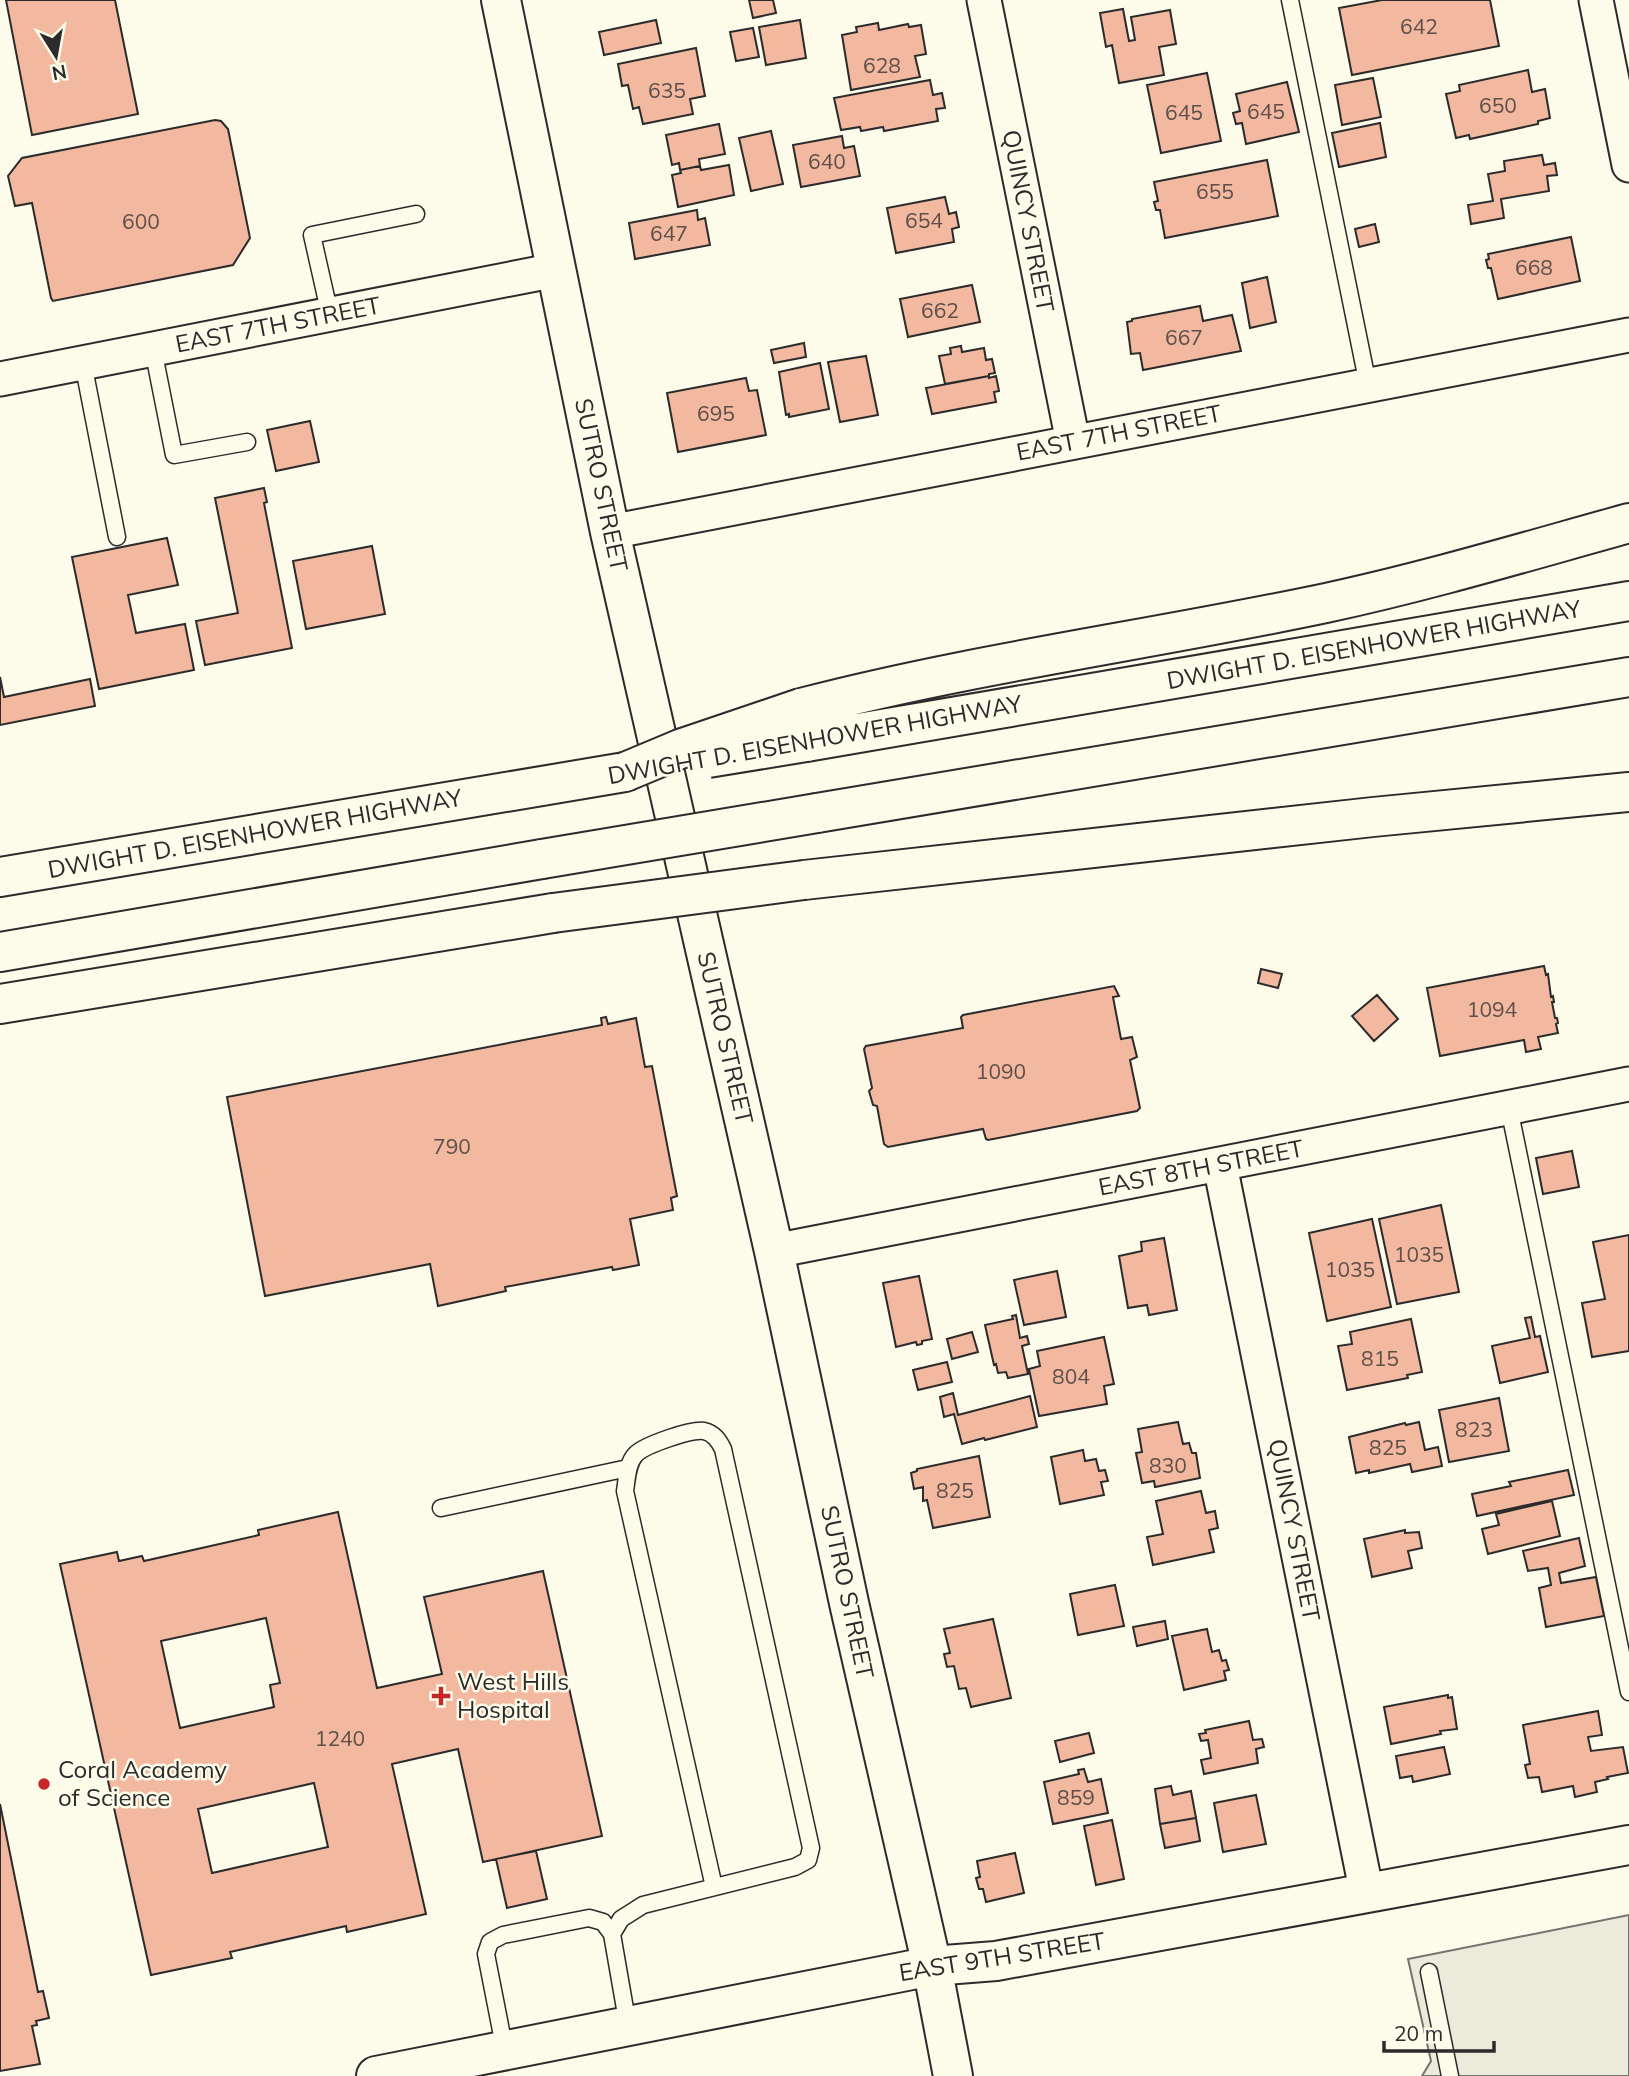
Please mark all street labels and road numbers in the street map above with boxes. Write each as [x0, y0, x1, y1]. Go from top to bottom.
street label: QUINCY STREET [997, 127, 1061, 315]
street label: EAST 7TH STREET [173, 289, 383, 359]
street label: SUTRO STREET [569, 395, 635, 575]
street label: EAST 7TH STREET [1014, 397, 1224, 467]
street label: DWIGHT D. EISENHOWER HIGHWAY [1164, 593, 1584, 695]
street label: DWIGHT D. EISENHOWER HIGHWAY [605, 688, 1025, 790]
street label: DWIGHT D. EISENHOWER HIGHWAY [45, 782, 465, 884]
street label: SUTRO STREET [692, 948, 761, 1128]
street label: EAST 8TH STREET [1096, 1132, 1306, 1202]
street label: QUINCY STREET [1263, 1436, 1327, 1624]
street label: SUTRO STREET [815, 1502, 881, 1682]
street label: EAST 9TH STREET [897, 1925, 1108, 1987]

